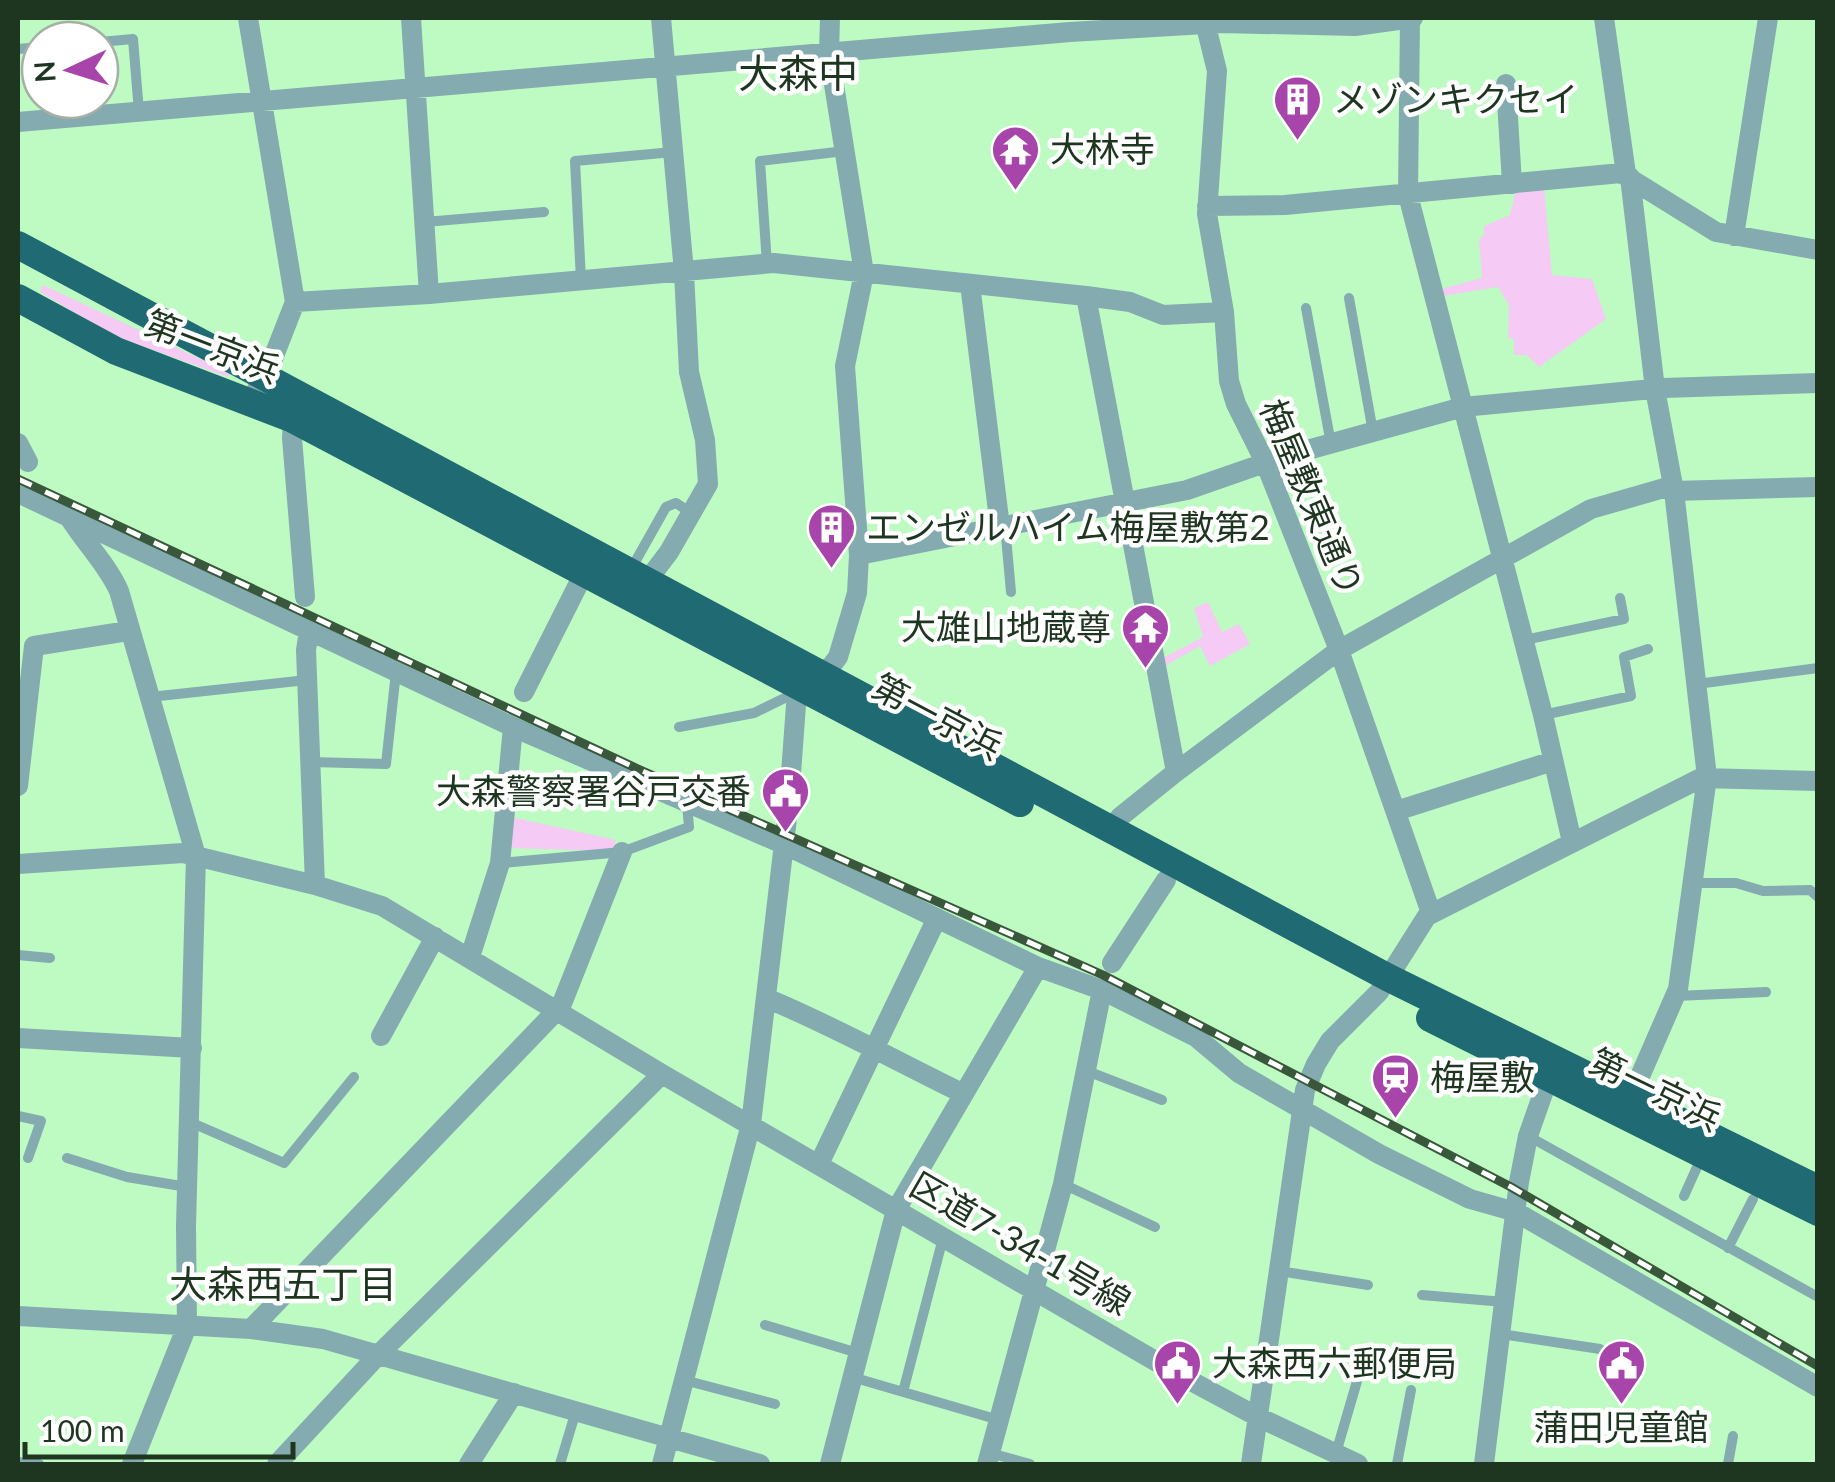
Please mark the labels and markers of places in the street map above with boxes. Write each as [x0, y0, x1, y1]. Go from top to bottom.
building icon: メゾンキクセイ [1272, 74, 1324, 142]
place label: メゾンキクセイ [1333, 77, 1578, 119]
temple icon: 大林寺 [989, 124, 1041, 192]
place label: 大林寺 [1050, 127, 1155, 169]
building icon: エンゼルハイム梅屋敷第2 [805, 502, 857, 570]
place label: エンゼルハイム梅屋敷第2 [866, 505, 1270, 547]
temple icon: 大雄山地蔵尊 [1120, 602, 1172, 670]
place label: 大雄山地蔵尊 [901, 605, 1111, 647]
public building icon: 大森警察署谷戸交番 [760, 766, 812, 834]
place label: 大森警察署谷戸交番 [436, 769, 751, 811]
station icon: 梅屋敷 [1369, 1052, 1421, 1120]
place label: 梅屋敷 [1430, 1055, 1535, 1097]
public building icon: 大森西六郵便局 [1151, 1338, 1203, 1406]
public building icon: 蒲田児童館 [1595, 1338, 1647, 1406]
place label: 大森西六郵便局 [1212, 1341, 1457, 1383]
place label: 蒲田児童館 [1533, 1405, 1709, 1447]

